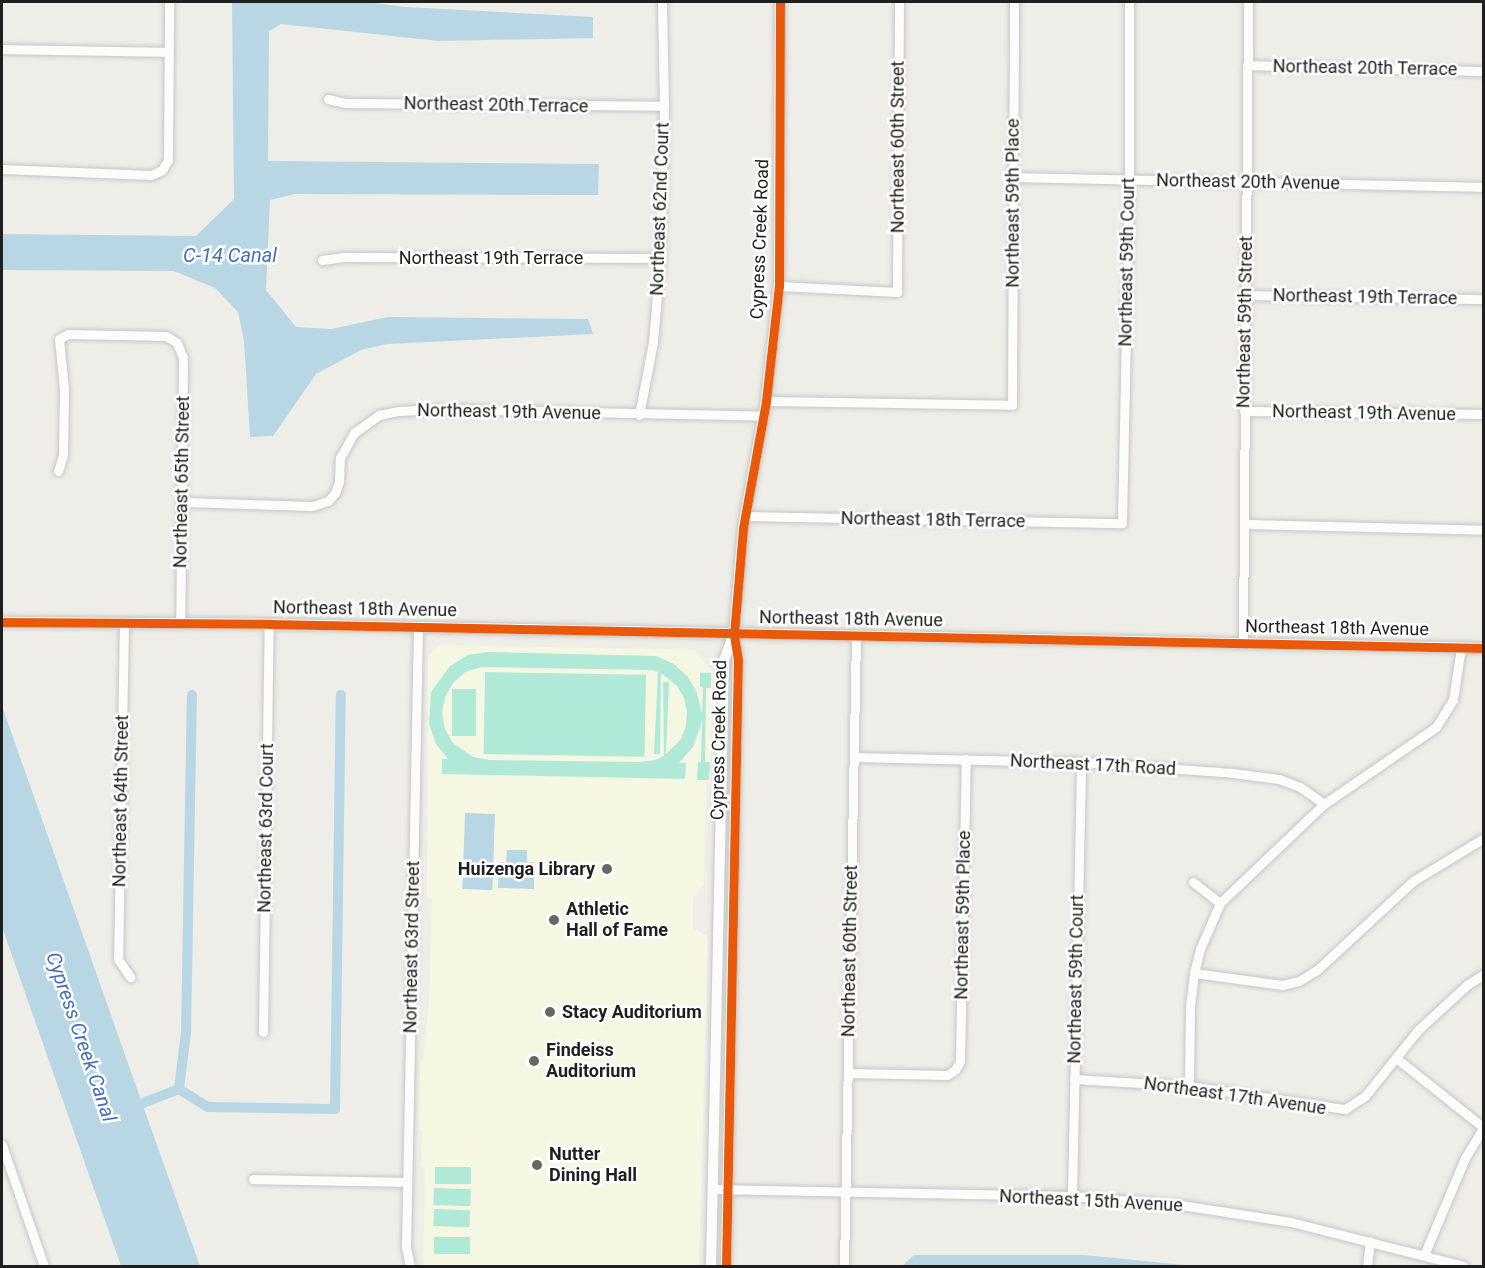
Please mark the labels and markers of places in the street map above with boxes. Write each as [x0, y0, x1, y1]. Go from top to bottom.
place label: Huizenga Library [458, 858, 595, 880]
marker: Huizenga Library [600, 862, 614, 876]
place label: Athletic Hall of Fame [566, 899, 668, 942]
marker: Athletic Hall of Fame [547, 913, 561, 927]
place label: Stacy Auditorium [562, 1001, 702, 1023]
marker: Stacy Auditorium [543, 1005, 557, 1019]
place label: Findeiss Auditorium [546, 1040, 636, 1082]
marker: Findeiss Auditorium [527, 1054, 541, 1068]
place label: Nutter Dining Hall [549, 1144, 637, 1186]
marker: Nutter Dining Hall [530, 1158, 544, 1172]

